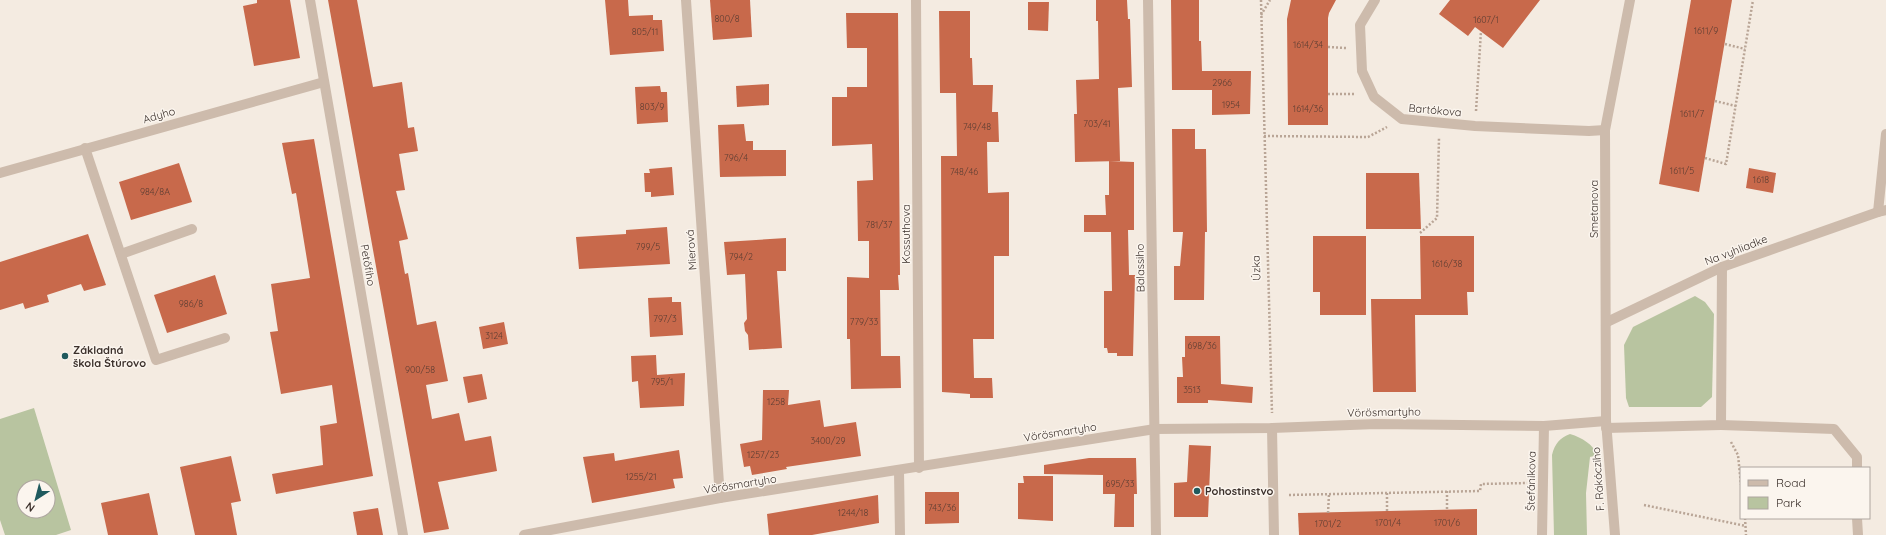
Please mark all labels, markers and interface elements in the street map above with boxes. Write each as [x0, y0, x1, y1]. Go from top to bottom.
house number: 800/8 [714, 13, 740, 24]
house number: 1607/1 [1473, 14, 1499, 25]
house number: 1611/9 [1694, 25, 1718, 36]
house number: 805/11 [632, 26, 658, 37]
house number: 1614/34 [1293, 39, 1323, 50]
house number: 2966 [1212, 77, 1232, 88]
house number: 1954 [1222, 99, 1240, 110]
house number: 803/9 [640, 101, 664, 112]
street label: Bartókova [1408, 101, 1462, 119]
house number: 1614/36 [1293, 103, 1323, 114]
street label: Adyho [141, 104, 177, 126]
house number: 1611/7 [1680, 108, 1704, 119]
house number: 703/41 [1083, 118, 1111, 129]
house number: 749/48 [963, 121, 991, 132]
house number: 796/4 [724, 152, 748, 163]
house number: 1611/5 [1670, 165, 1694, 176]
house number: 748/46 [950, 166, 978, 177]
house number: 1618 [1753, 174, 1769, 185]
street label: Smetanova [1587, 180, 1601, 238]
house number: 984/8A [140, 186, 170, 197]
street label: Kossuthova [899, 204, 913, 264]
house number: 781/37 [866, 219, 893, 230]
street label: Mierová [683, 229, 699, 271]
street label: Na vyhliadke [1703, 232, 1769, 268]
house number: 799/5 [636, 241, 660, 252]
street label: Petőfiho [357, 243, 379, 287]
street label: Balassiho [1133, 243, 1147, 292]
house number: 794/2 [729, 251, 753, 262]
street label: Úzka [1249, 255, 1263, 281]
house number: 1616/38 [1432, 258, 1462, 269]
house number: 986/8 [179, 298, 203, 309]
house number: 797/3 [653, 313, 677, 324]
house number: 779/33 [850, 316, 878, 327]
house number: 3124 [485, 330, 503, 341]
house number: 698/36 [1188, 340, 1217, 351]
place label: Základná škola Štúrovo [73, 343, 146, 370]
marker: Základná škola Štúrovo [60, 351, 70, 361]
house number: 900/58 [405, 364, 435, 375]
house number: 795/1 [651, 376, 673, 387]
house number: 3513 [1183, 384, 1201, 395]
house number: 1258 [767, 396, 785, 407]
street label: Vörösmartyho [1347, 404, 1421, 420]
street label: Vörösmartyho [1022, 419, 1098, 445]
house number: 3400/29 [811, 435, 845, 446]
street label: F. Rákócziho [1589, 446, 1607, 511]
house number: 1257/23 [747, 449, 779, 460]
street label: Štefánikova [1523, 451, 1539, 511]
legend [1740, 467, 1870, 519]
house number: 1255/21 [625, 471, 657, 482]
street label: Vörösmartyho [702, 471, 778, 497]
text: Road [1776, 475, 1806, 490]
house number: 695/33 [1106, 478, 1135, 489]
north arrow [16, 479, 56, 519]
place label: Pohostinstvo [1205, 484, 1274, 498]
marker: Pohostinstvo [1192, 486, 1202, 496]
text: Park [1776, 495, 1801, 510]
text: N [23, 499, 38, 515]
house number: 743/36 [928, 502, 956, 513]
house number: 1244/18 [838, 507, 868, 518]
house number: 1701/4 [1375, 517, 1401, 528]
house number: 1701/6 [1434, 517, 1460, 528]
house number: 1701/2 [1315, 518, 1341, 529]

